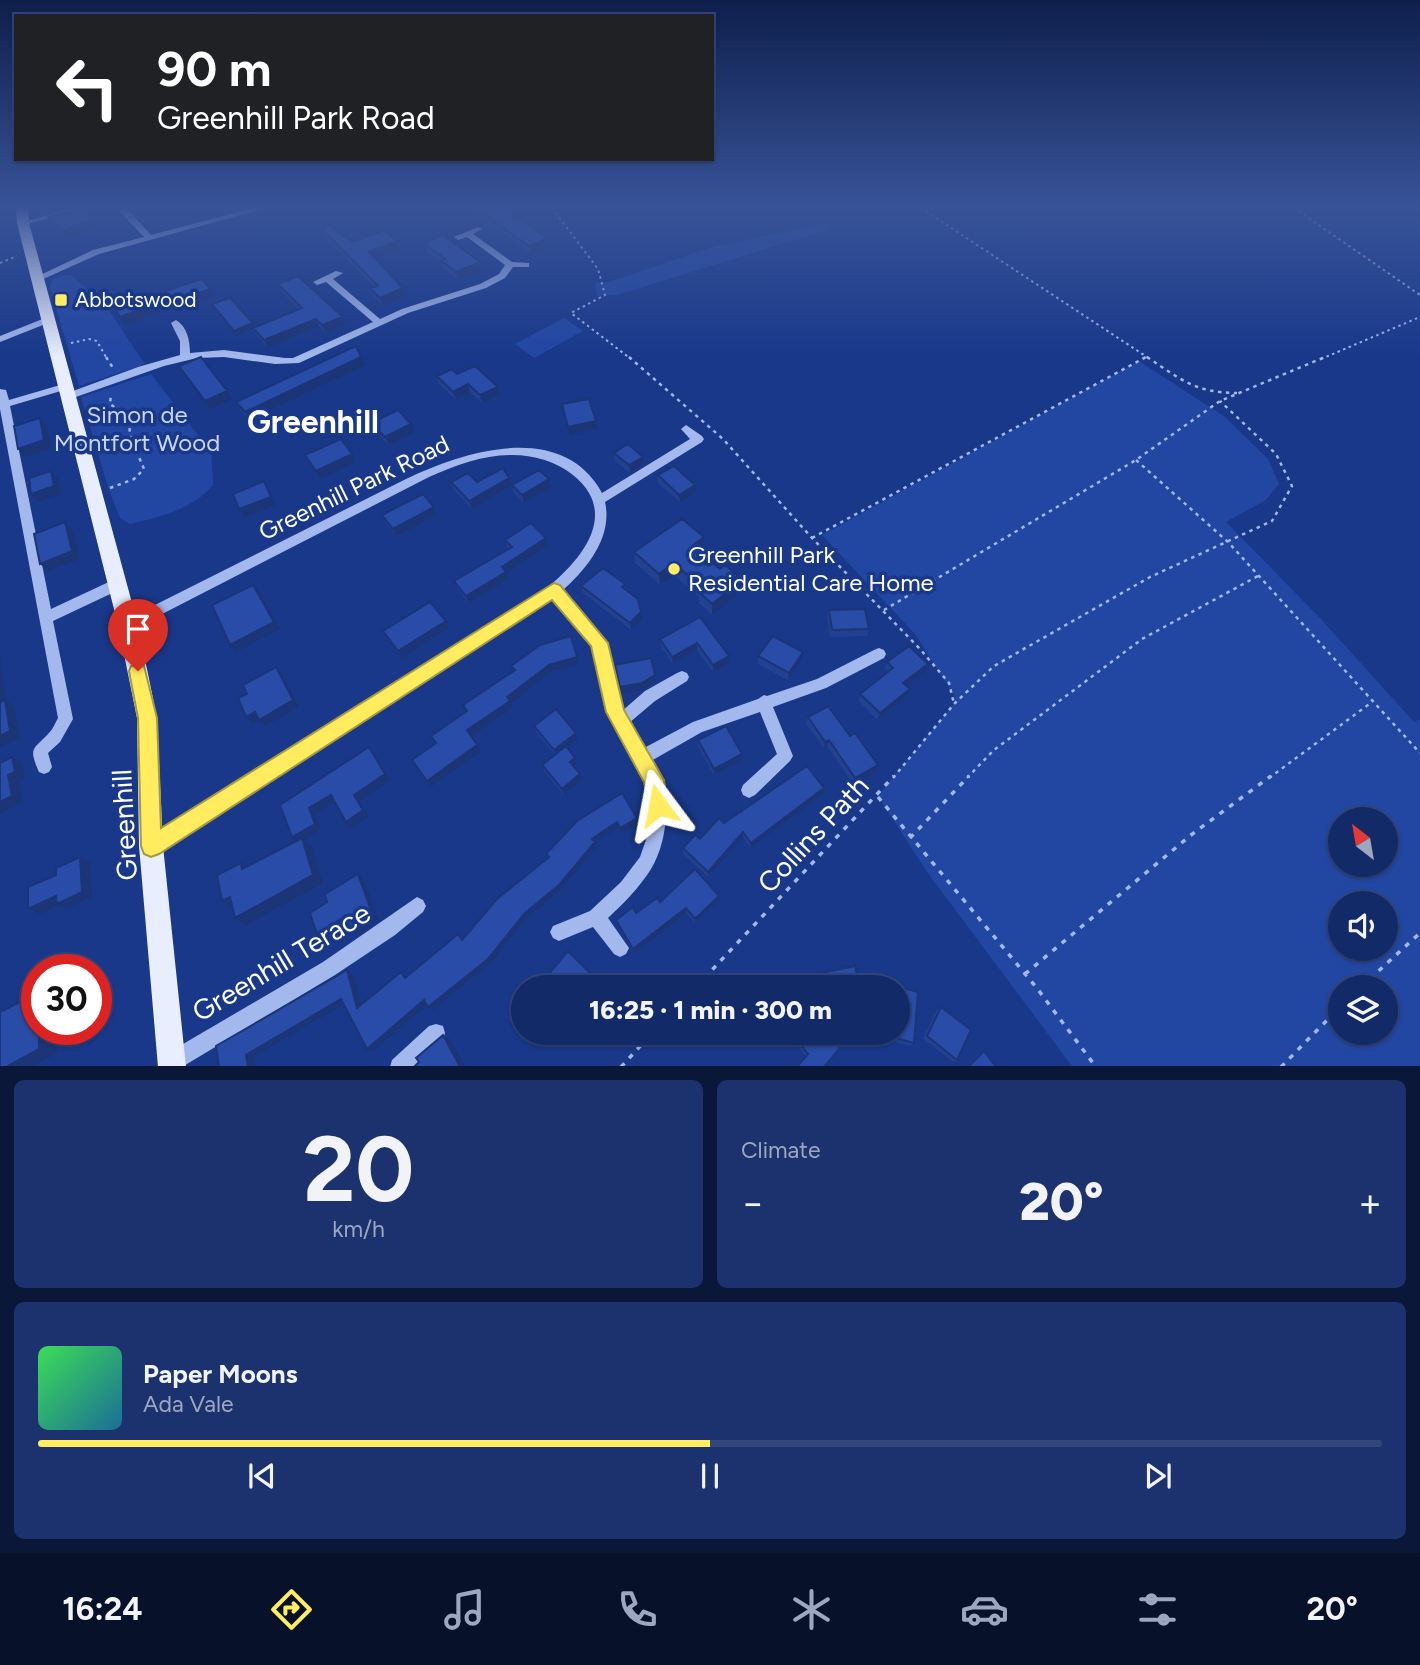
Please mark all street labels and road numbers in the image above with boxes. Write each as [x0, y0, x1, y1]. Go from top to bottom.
street label: Greenhill Park Road [254, 429, 454, 546]
street label: Greenhill [104, 768, 144, 882]
street label: Collins Path [750, 769, 876, 899]
street label: Greenhill Terace [186, 896, 376, 1028]

